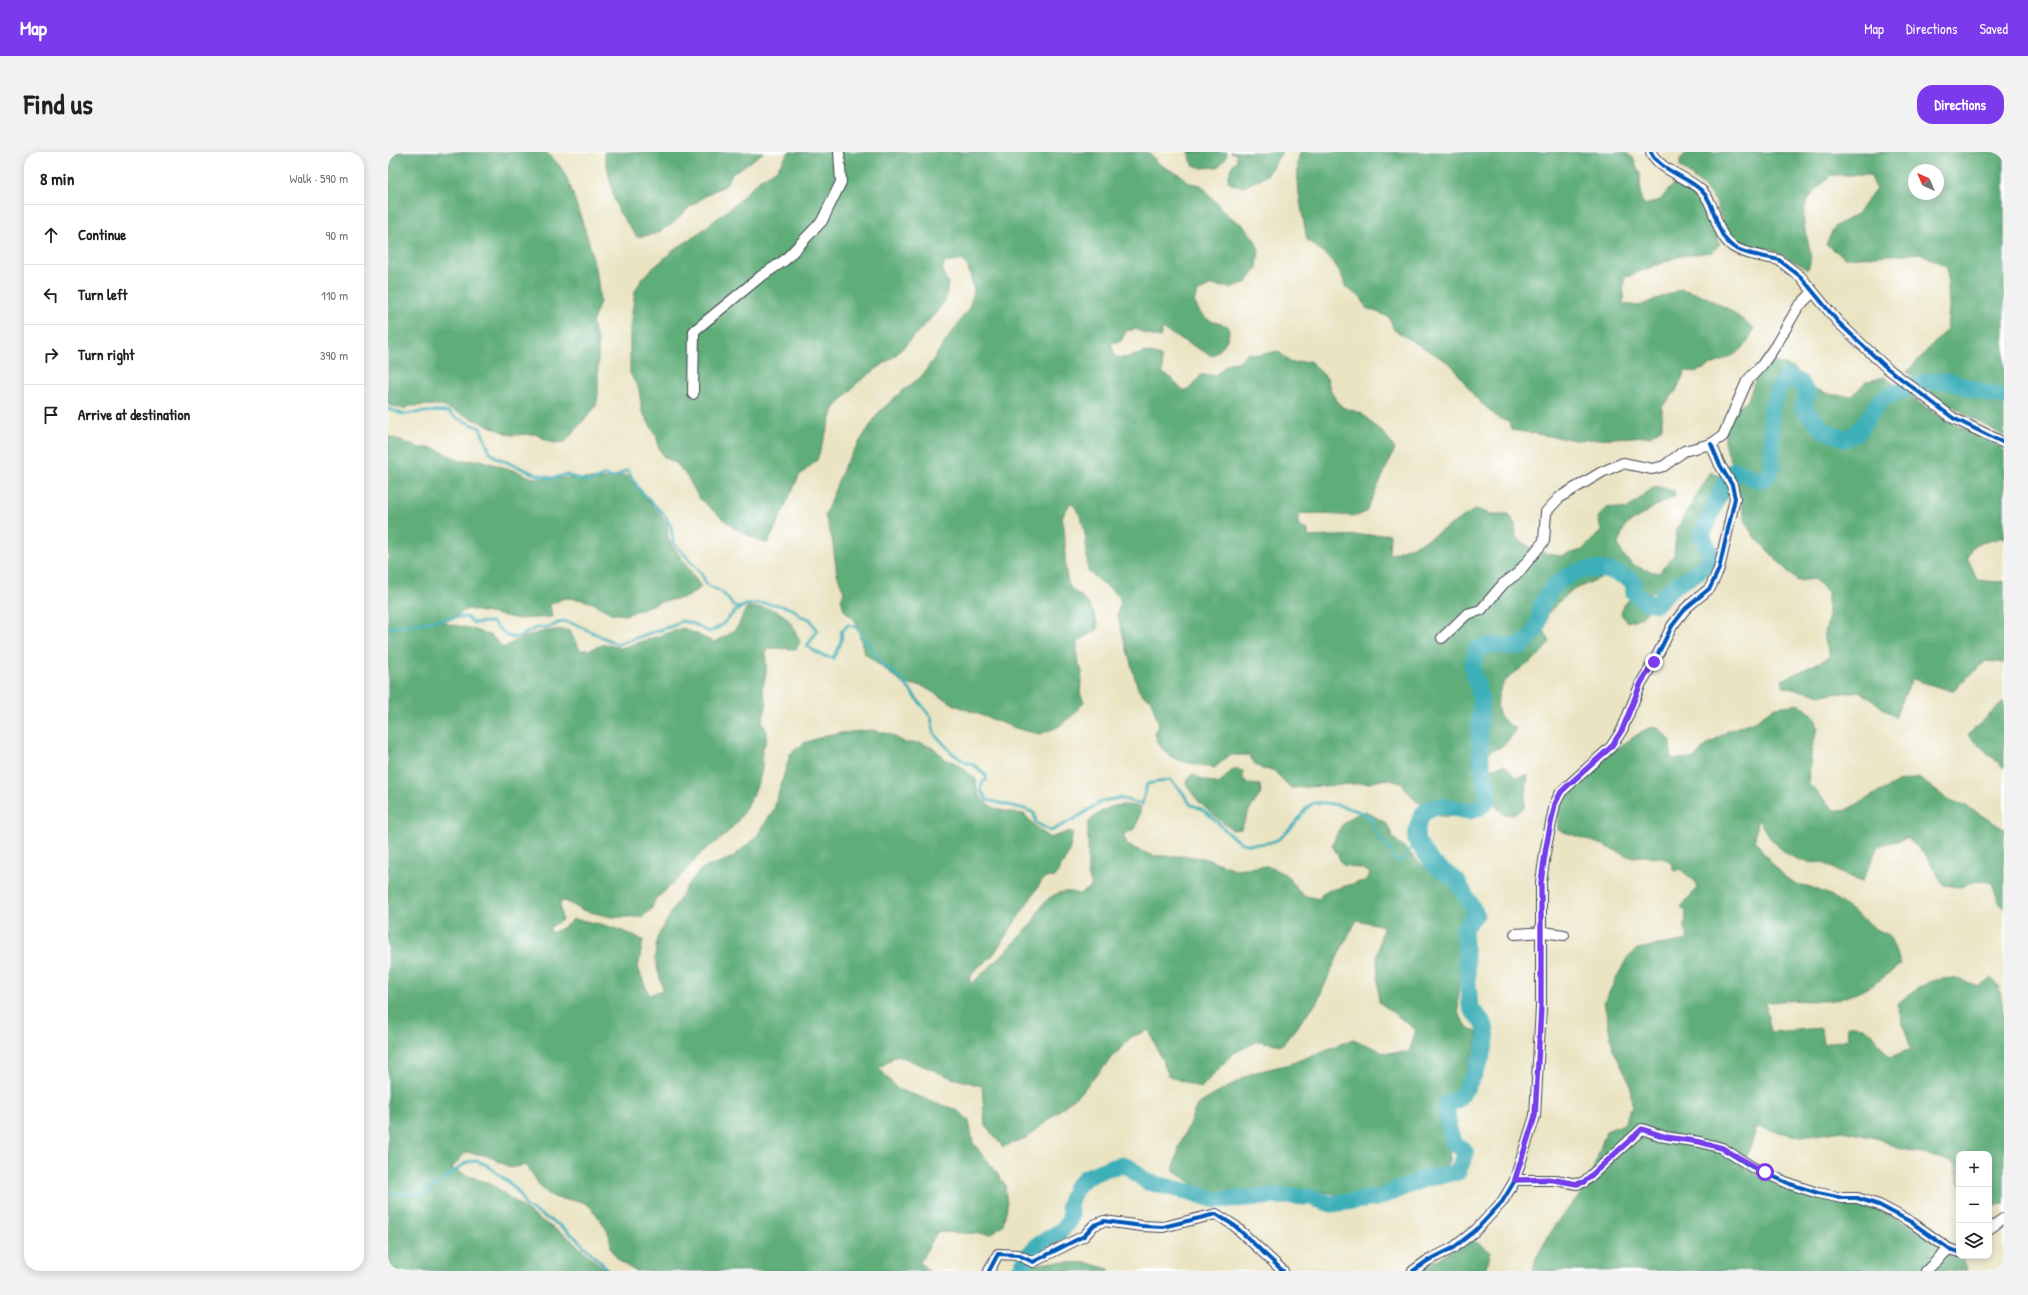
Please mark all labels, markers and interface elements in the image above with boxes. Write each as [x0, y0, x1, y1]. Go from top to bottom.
text: Map [20, 15, 47, 41]
text: Map [1864, 19, 1884, 38]
text: Directions [1906, 19, 1957, 38]
text: Saved [1979, 19, 2008, 38]
text: Find us [24, 85, 93, 123]
button: Directions [1917, 85, 2004, 124]
north arrow [1908, 164, 1944, 200]
text: 8 min [40, 167, 74, 190]
text: Walk · 590 m [290, 169, 348, 187]
icon: ahead [40, 224, 62, 246]
text: Continue [78, 224, 126, 245]
text: 90 m [326, 226, 348, 244]
icon: left [40, 284, 62, 306]
text: Turn left [78, 284, 128, 305]
text: 110 m [321, 286, 348, 304]
icon: right [40, 344, 62, 366]
text: Turn right [78, 344, 134, 365]
text: 390 m [320, 346, 348, 364]
icon: arrive [40, 404, 62, 426]
text: Arrive at destination [78, 404, 190, 425]
route end [1645, 653, 1663, 671]
map controls [1956, 1151, 1992, 1259]
button: + [1956, 1151, 1992, 1187]
route start [1756, 1163, 1774, 1181]
button: − [1956, 1187, 1992, 1223]
button: layers [1956, 1223, 1992, 1259]

